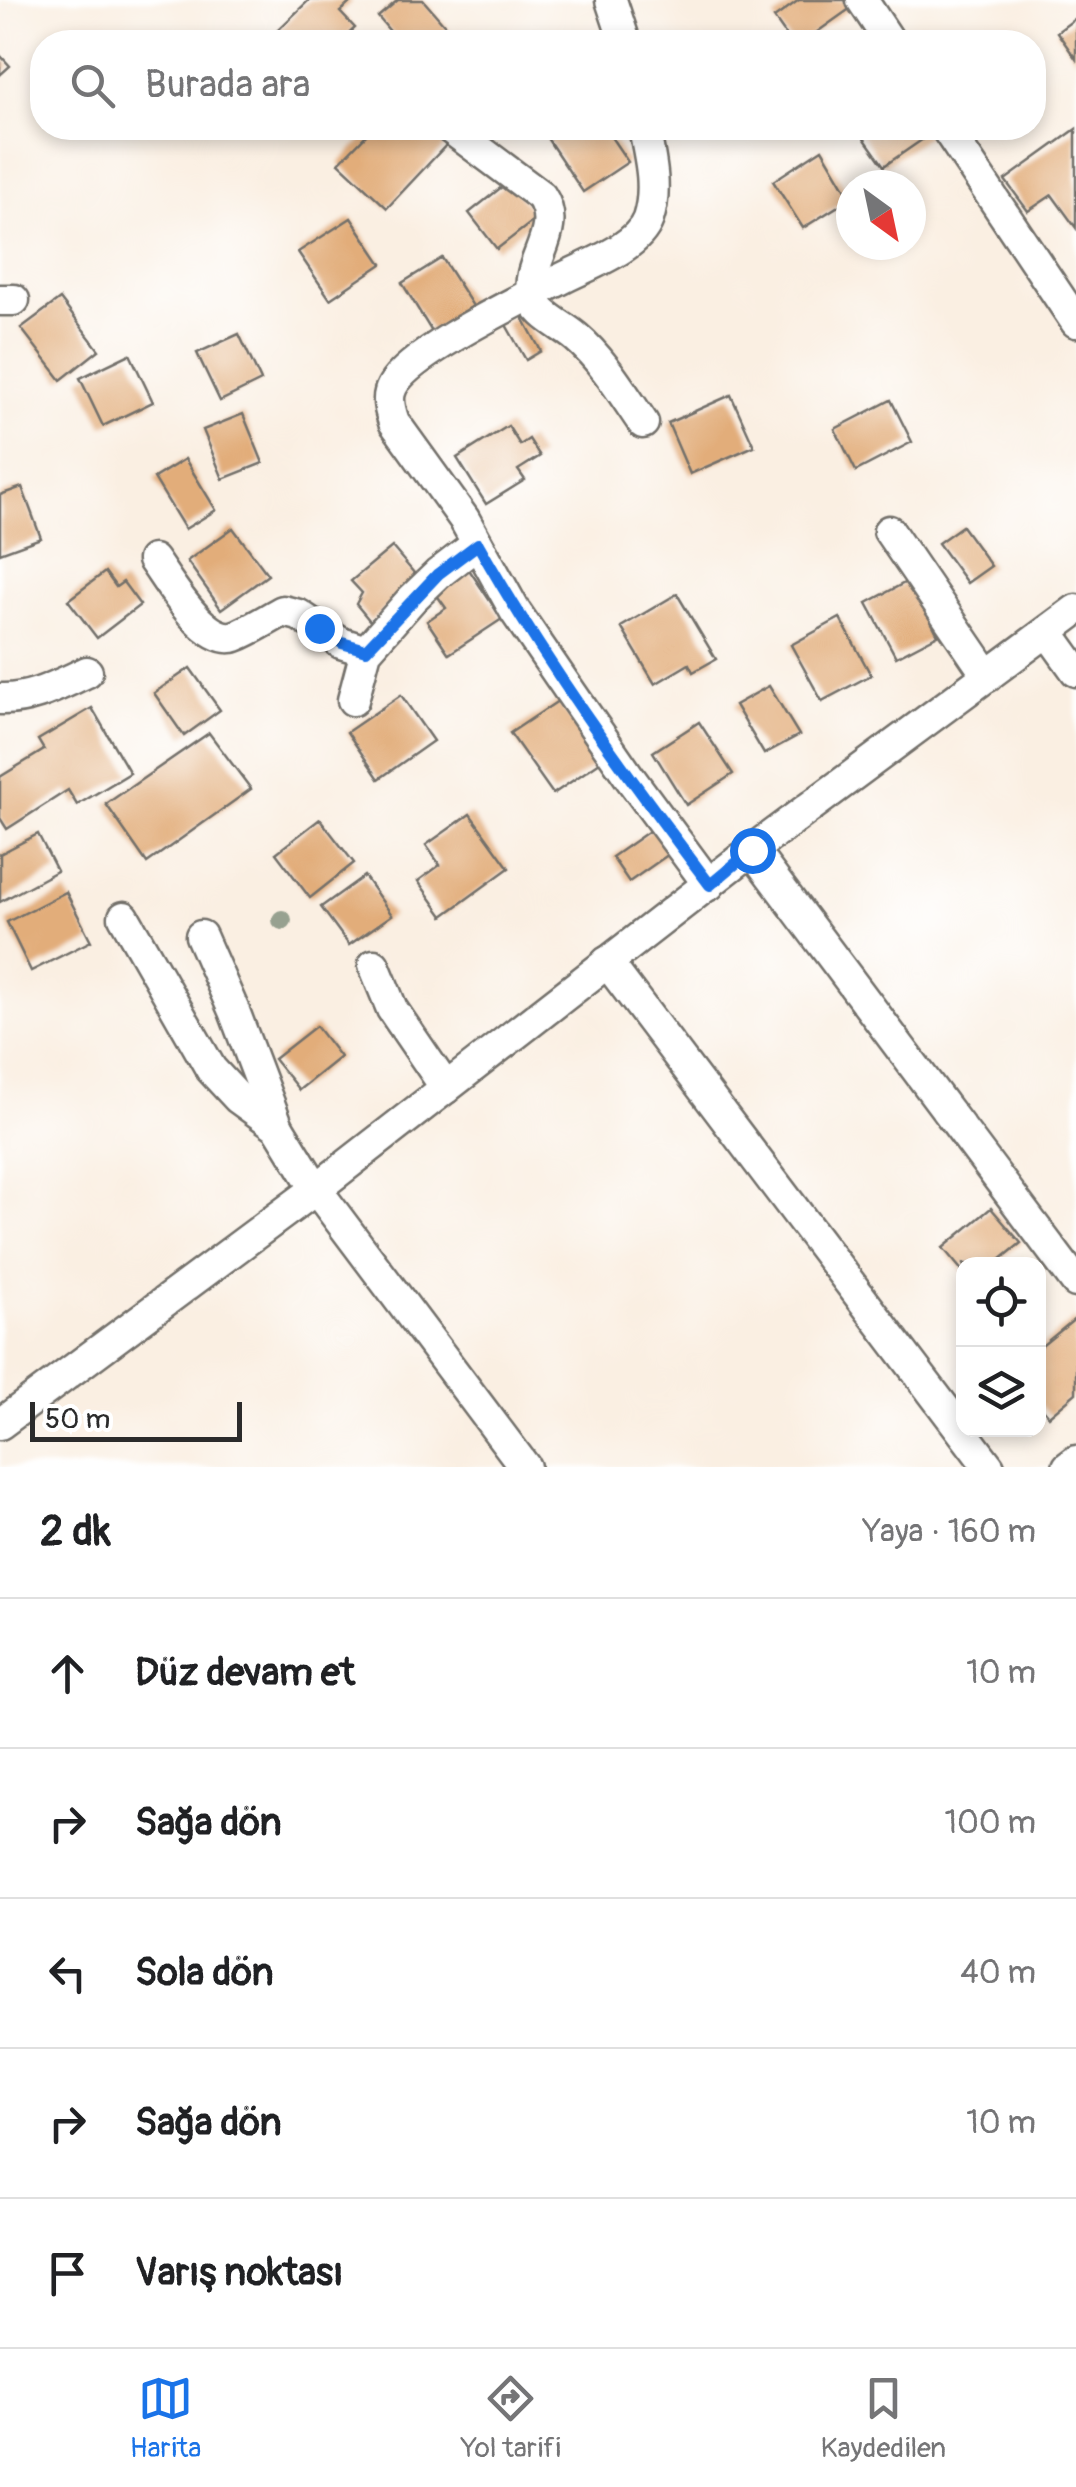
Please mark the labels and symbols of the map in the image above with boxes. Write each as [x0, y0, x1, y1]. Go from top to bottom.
north arrow [836, 170, 926, 260]
route end [297, 606, 343, 652]
route start [730, 828, 776, 874]
scale bar [30, 1397, 242, 1442]

